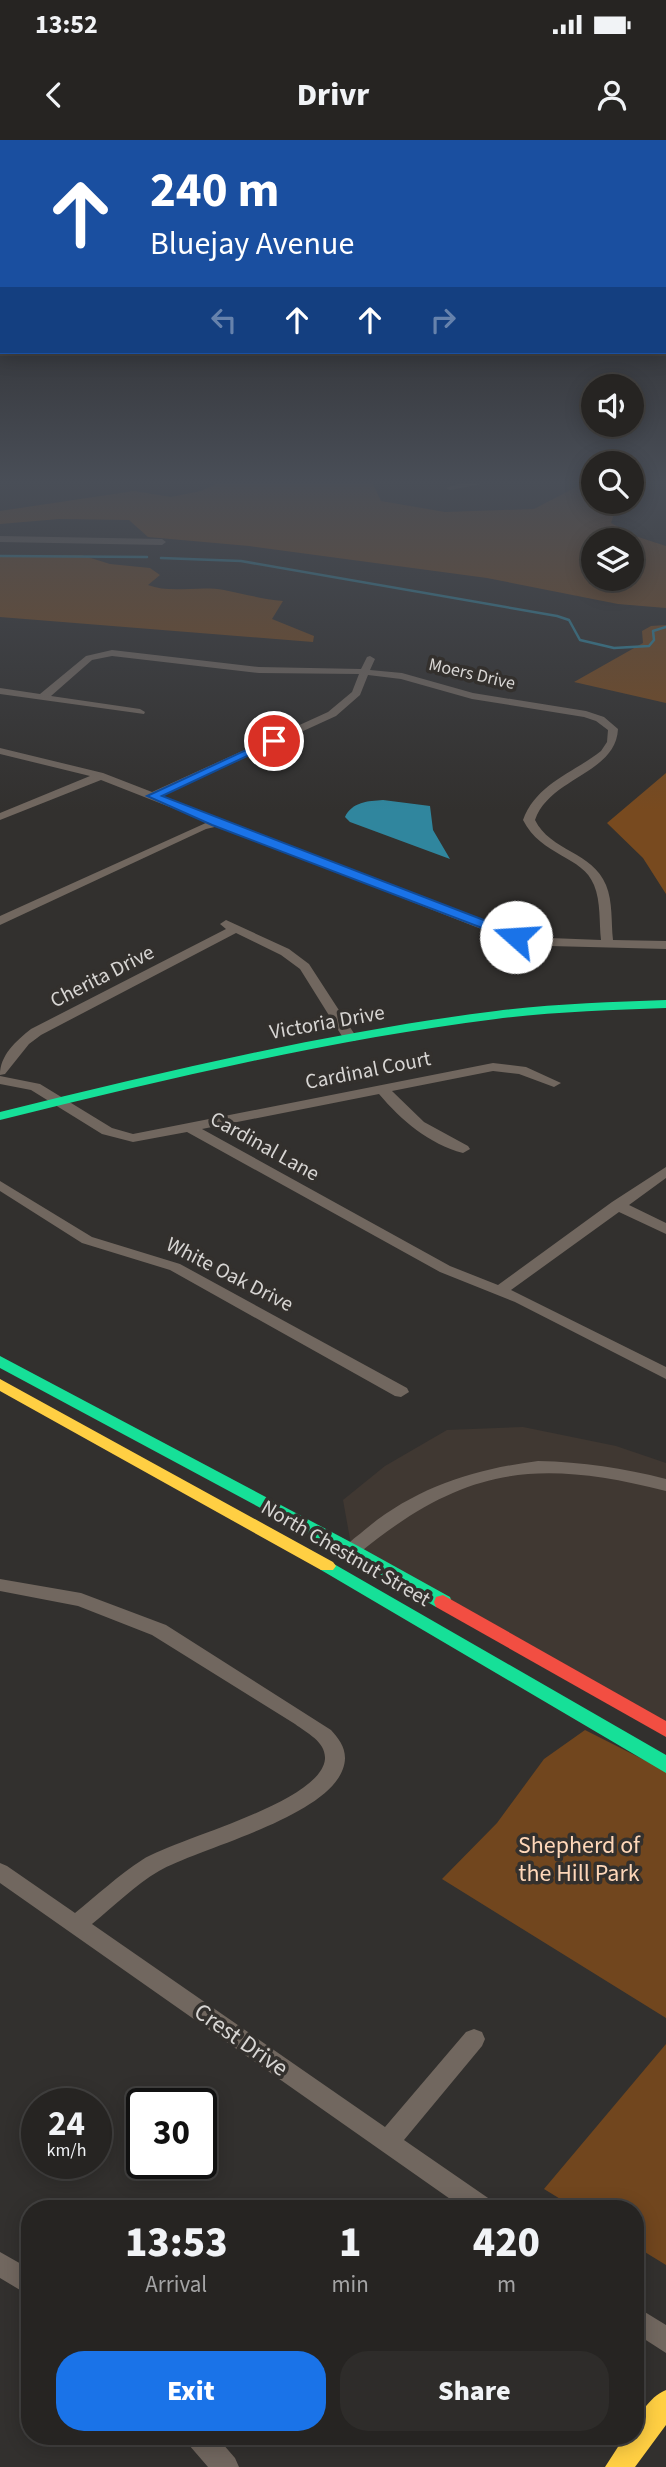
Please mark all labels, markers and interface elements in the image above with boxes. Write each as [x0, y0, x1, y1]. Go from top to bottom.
text: 13:52 [35, 6, 98, 43]
text: Drivr [297, 72, 369, 118]
icon: back [35, 76, 73, 114]
icon: person [593, 76, 631, 114]
text: 240 m [150, 156, 279, 226]
icon: ahead [35, 168, 126, 259]
text: Bluejay Avenue [150, 221, 354, 267]
icon: left [205, 301, 243, 339]
icon: ahead [278, 301, 316, 339]
icon: ahead [351, 301, 389, 339]
icon: right [424, 301, 462, 339]
map controls [581, 374, 644, 591]
button: sound [581, 374, 644, 437]
button: search [581, 451, 644, 514]
button: layers [581, 528, 644, 591]
street label: Moers Drive [426, 652, 518, 696]
pin [244, 711, 304, 771]
icon: arrive [255, 722, 293, 760]
position arrow [479, 900, 553, 974]
street label: Cherita Drive [45, 937, 159, 1015]
street label: Victoria Drive [267, 997, 387, 1047]
street label: Cardinal Court [303, 1043, 433, 1097]
street label: Cardinal Lane [205, 1104, 325, 1188]
street label: White Oak Drive [161, 1229, 299, 1319]
street label: North Chestnut Street [256, 1492, 436, 1614]
park label: Shepherd of the Hill Park [518, 1828, 641, 1891]
street label: Crest Drive [187, 1995, 295, 2085]
speed limit sign: 30 [126, 2088, 217, 2179]
text: 24 [48, 2099, 85, 2149]
text: km/h [47, 2138, 86, 2163]
text: 13:53 [125, 2213, 228, 2273]
text: 1 [339, 2213, 361, 2273]
text: 420 [473, 2213, 540, 2273]
text: Arrival [145, 2268, 207, 2301]
text: min [332, 2268, 369, 2301]
text: m [497, 2268, 516, 2301]
button: Exit [56, 2351, 326, 2431]
button: Share [340, 2351, 609, 2431]

